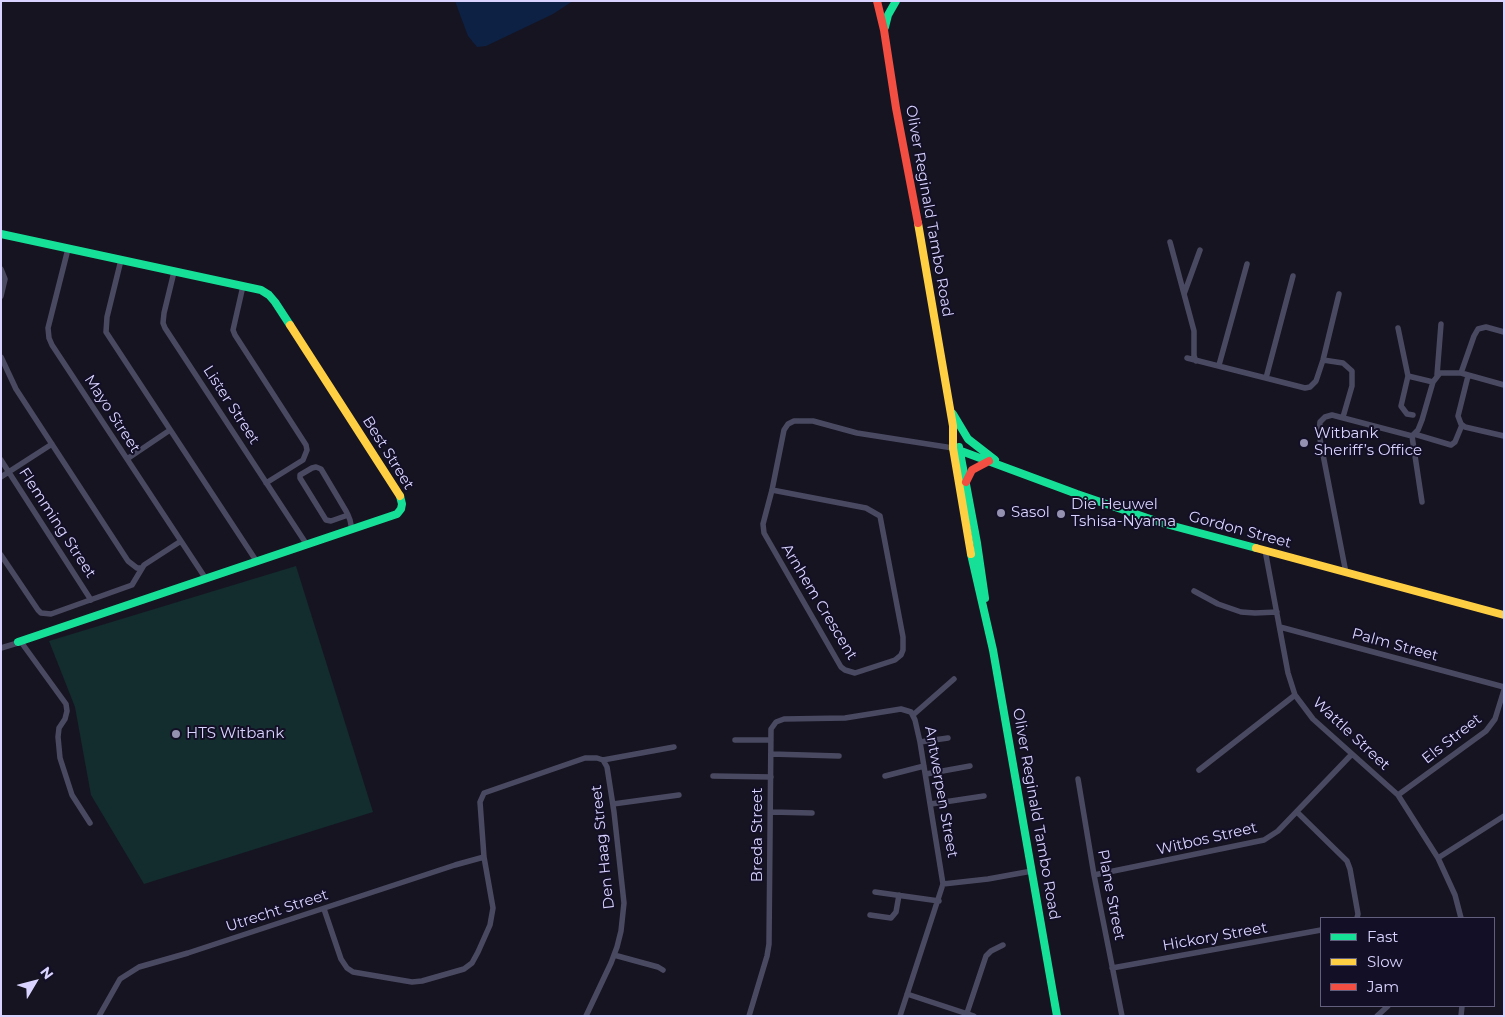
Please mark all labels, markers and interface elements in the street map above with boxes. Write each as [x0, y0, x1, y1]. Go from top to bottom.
street label: Oliver Reginald Tambo Road [902, 104, 956, 318]
street label: Lister Street [199, 362, 263, 448]
street label: Mayo Street [80, 372, 144, 456]
street label: Best Street [358, 413, 418, 493]
place label: Witbank Sheriff’s Office [1314, 425, 1422, 460]
marker: Witbank Sheriff’s Office [1298, 437, 1310, 449]
street label: Flemming Street [15, 464, 99, 582]
place label: Die Heuwel Tshisa-Nyama [1071, 496, 1176, 531]
place label: Sasol [1011, 504, 1050, 522]
marker: Sasol [995, 507, 1007, 519]
marker: Die Heuwel Tshisa-Nyama [1055, 508, 1067, 520]
street label: Gordon Street [1187, 508, 1293, 552]
street label: Arnhem Crescent [777, 541, 861, 663]
street label: Palm Street [1350, 625, 1440, 665]
street label: Wattle Street [1309, 694, 1393, 774]
street label: Oliver Reginald Tambo Road [1009, 707, 1063, 921]
street label: Els Street [1419, 710, 1485, 768]
place label: HTS Witbank [186, 725, 284, 743]
street label: Antwerpen Street [921, 725, 961, 859]
marker: HTS Witbank [170, 728, 182, 740]
street label: Den Haag Street [588, 784, 618, 910]
street label: Breda Street [749, 788, 767, 882]
street label: Witbos Street [1155, 819, 1259, 859]
street label: Plane Street [1093, 848, 1129, 942]
street label: Utrecht Street [223, 886, 331, 936]
legend [1320, 917, 1495, 1007]
street label: Hickory Street [1161, 919, 1269, 955]
text: Fast [1367, 927, 1398, 946]
text: Slow [1367, 952, 1403, 971]
north arrow [10, 957, 60, 1007]
text: N [36, 963, 58, 983]
text: Jam [1367, 977, 1399, 996]

